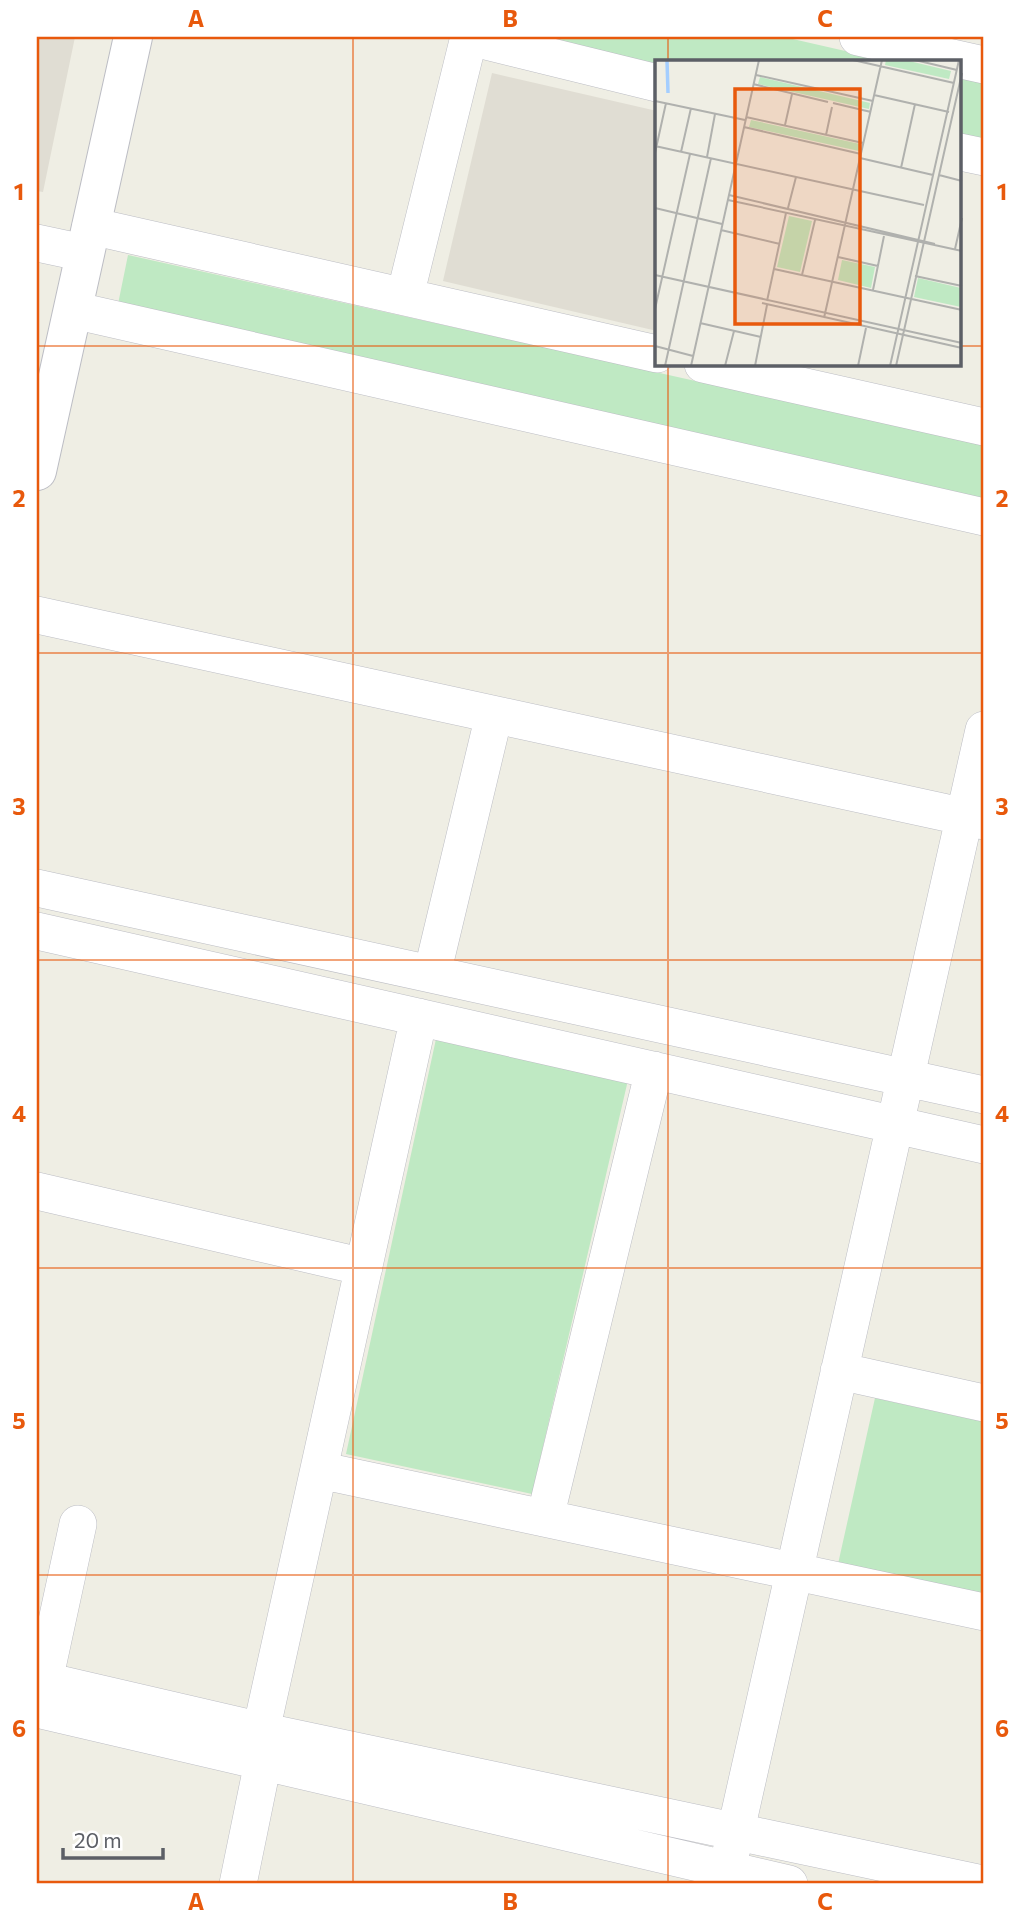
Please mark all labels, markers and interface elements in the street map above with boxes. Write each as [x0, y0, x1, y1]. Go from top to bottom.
text: A [188, 4, 205, 32]
text: B [502, 4, 518, 32]
text: C [817, 4, 833, 32]
inset map [655, 60, 962, 366]
text: 1 [14, 177, 24, 205]
text: 1 [997, 177, 1007, 205]
text: 2 [12, 484, 26, 512]
text: 2 [995, 484, 1009, 512]
text: 3 [12, 792, 26, 820]
text: 3 [995, 792, 1009, 820]
text: 4 [12, 1099, 26, 1127]
text: 4 [995, 1099, 1009, 1127]
text: 5 [12, 1406, 26, 1434]
text: 5 [995, 1406, 1009, 1434]
text: 6 [12, 1714, 26, 1742]
text: 6 [995, 1714, 1009, 1742]
scale bar [63, 1816, 163, 1860]
text: 20 m [74, 1827, 122, 1852]
text: A [188, 1887, 205, 1915]
text: B [502, 1887, 518, 1915]
text: C [817, 1887, 833, 1915]

